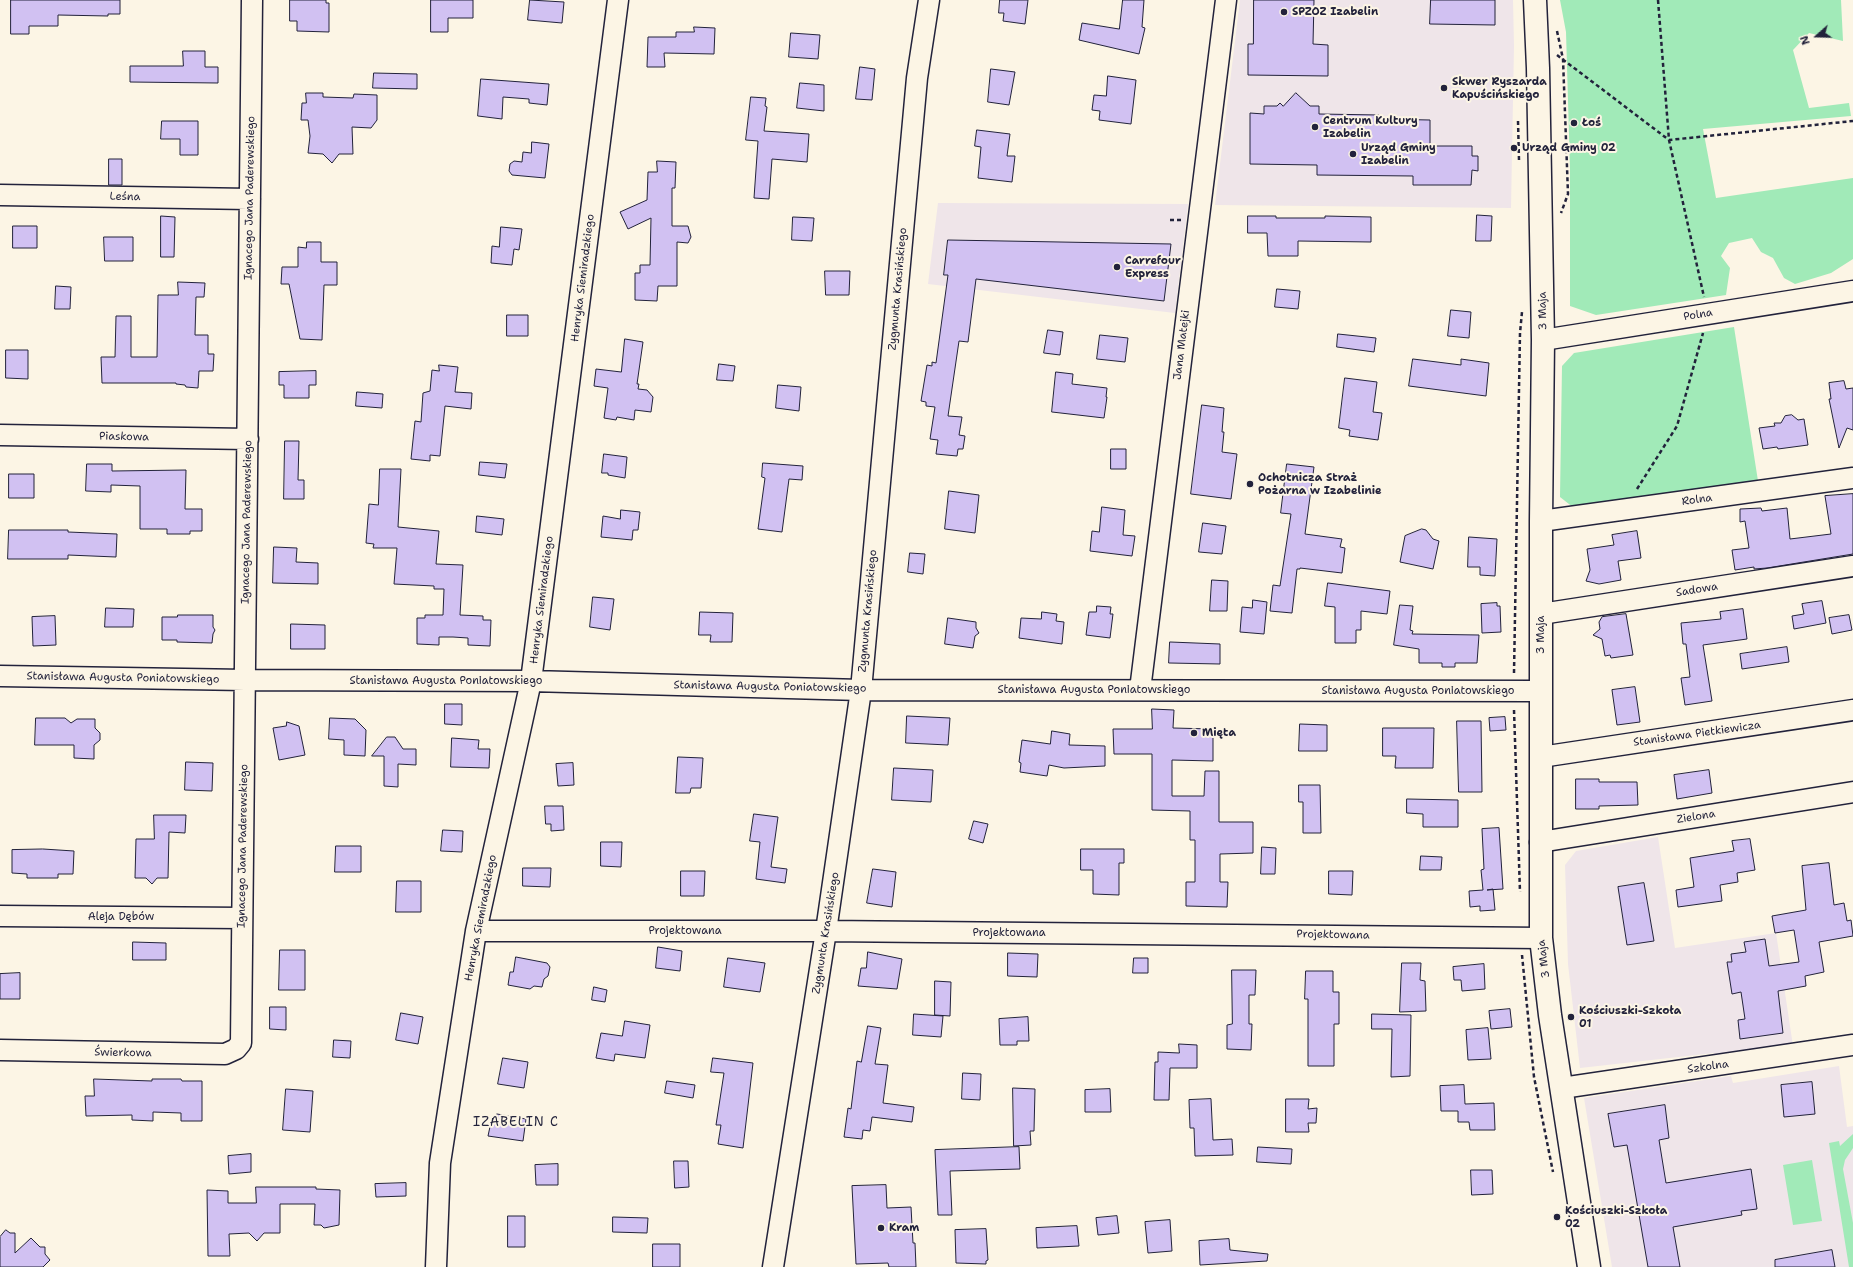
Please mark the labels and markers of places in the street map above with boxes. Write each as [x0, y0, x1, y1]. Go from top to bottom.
place label: SPZOZ Izabelin [1292, 5, 1378, 19]
marker: SPZOZ Izabelin [1279, 7, 1289, 17]
place label: Skwer Ryszarda Kapuścińskiego [1452, 75, 1547, 101]
marker: Skwer Ryszarda Kapuścińskiego [1439, 83, 1449, 93]
place label: Centrum Kultury Izabelin [1323, 114, 1418, 140]
place label: Łoś [1582, 116, 1601, 130]
marker: Łoś [1569, 118, 1579, 128]
marker: Centrum Kultury Izabelin [1310, 122, 1320, 132]
place label: Urząd Gminy Izabelin [1361, 141, 1436, 167]
place label: Urząd Gminy 02 [1522, 141, 1616, 155]
marker: Urząd Gminy 02 [1509, 143, 1519, 153]
marker: Urząd Gminy Izabelin [1348, 149, 1358, 159]
place label: Carrefour Express [1125, 254, 1181, 280]
marker: Carrefour Express [1112, 262, 1122, 272]
place label: Ochotnicza Straż Pożarna w Izabelinie [1258, 471, 1382, 497]
marker: Ochotnicza Straż Pożarna w Izabelinie [1245, 479, 1255, 489]
place label: Mięta [1202, 726, 1236, 740]
marker: Mięta [1189, 728, 1199, 738]
place label: Kościuszki-Szkoła 01 [1579, 1004, 1681, 1030]
marker: Kościuszki-Szkoła 01 [1566, 1012, 1576, 1022]
place label: Kościuszki-Szkoła 02 [1565, 1204, 1667, 1230]
marker: Kościuszki-Szkoła 02 [1552, 1212, 1562, 1222]
place label: Kram [889, 1221, 919, 1235]
marker: Kram [876, 1223, 886, 1233]

